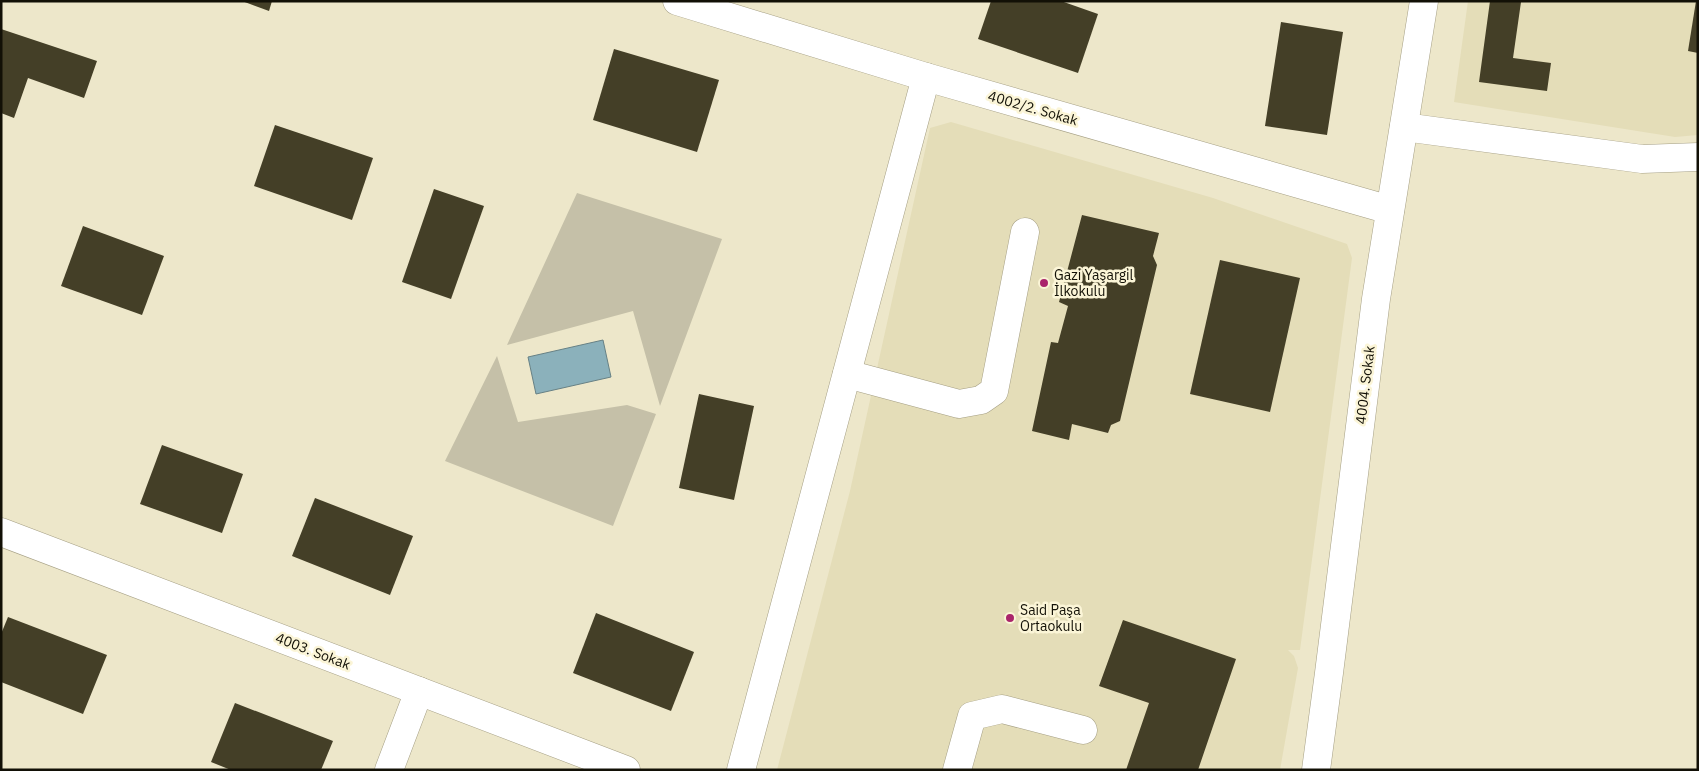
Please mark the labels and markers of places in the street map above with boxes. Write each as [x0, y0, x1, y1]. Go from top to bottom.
place label: Gazi Yaşargil İlkokulu [1054, 266, 1134, 300]
marker: Gazi Yaşargil İlkokulu [1038, 277, 1050, 289]
place label: Said Paşa Ortaokulu [1020, 601, 1082, 635]
marker: Said Paşa Ortaokulu [1004, 612, 1016, 624]

